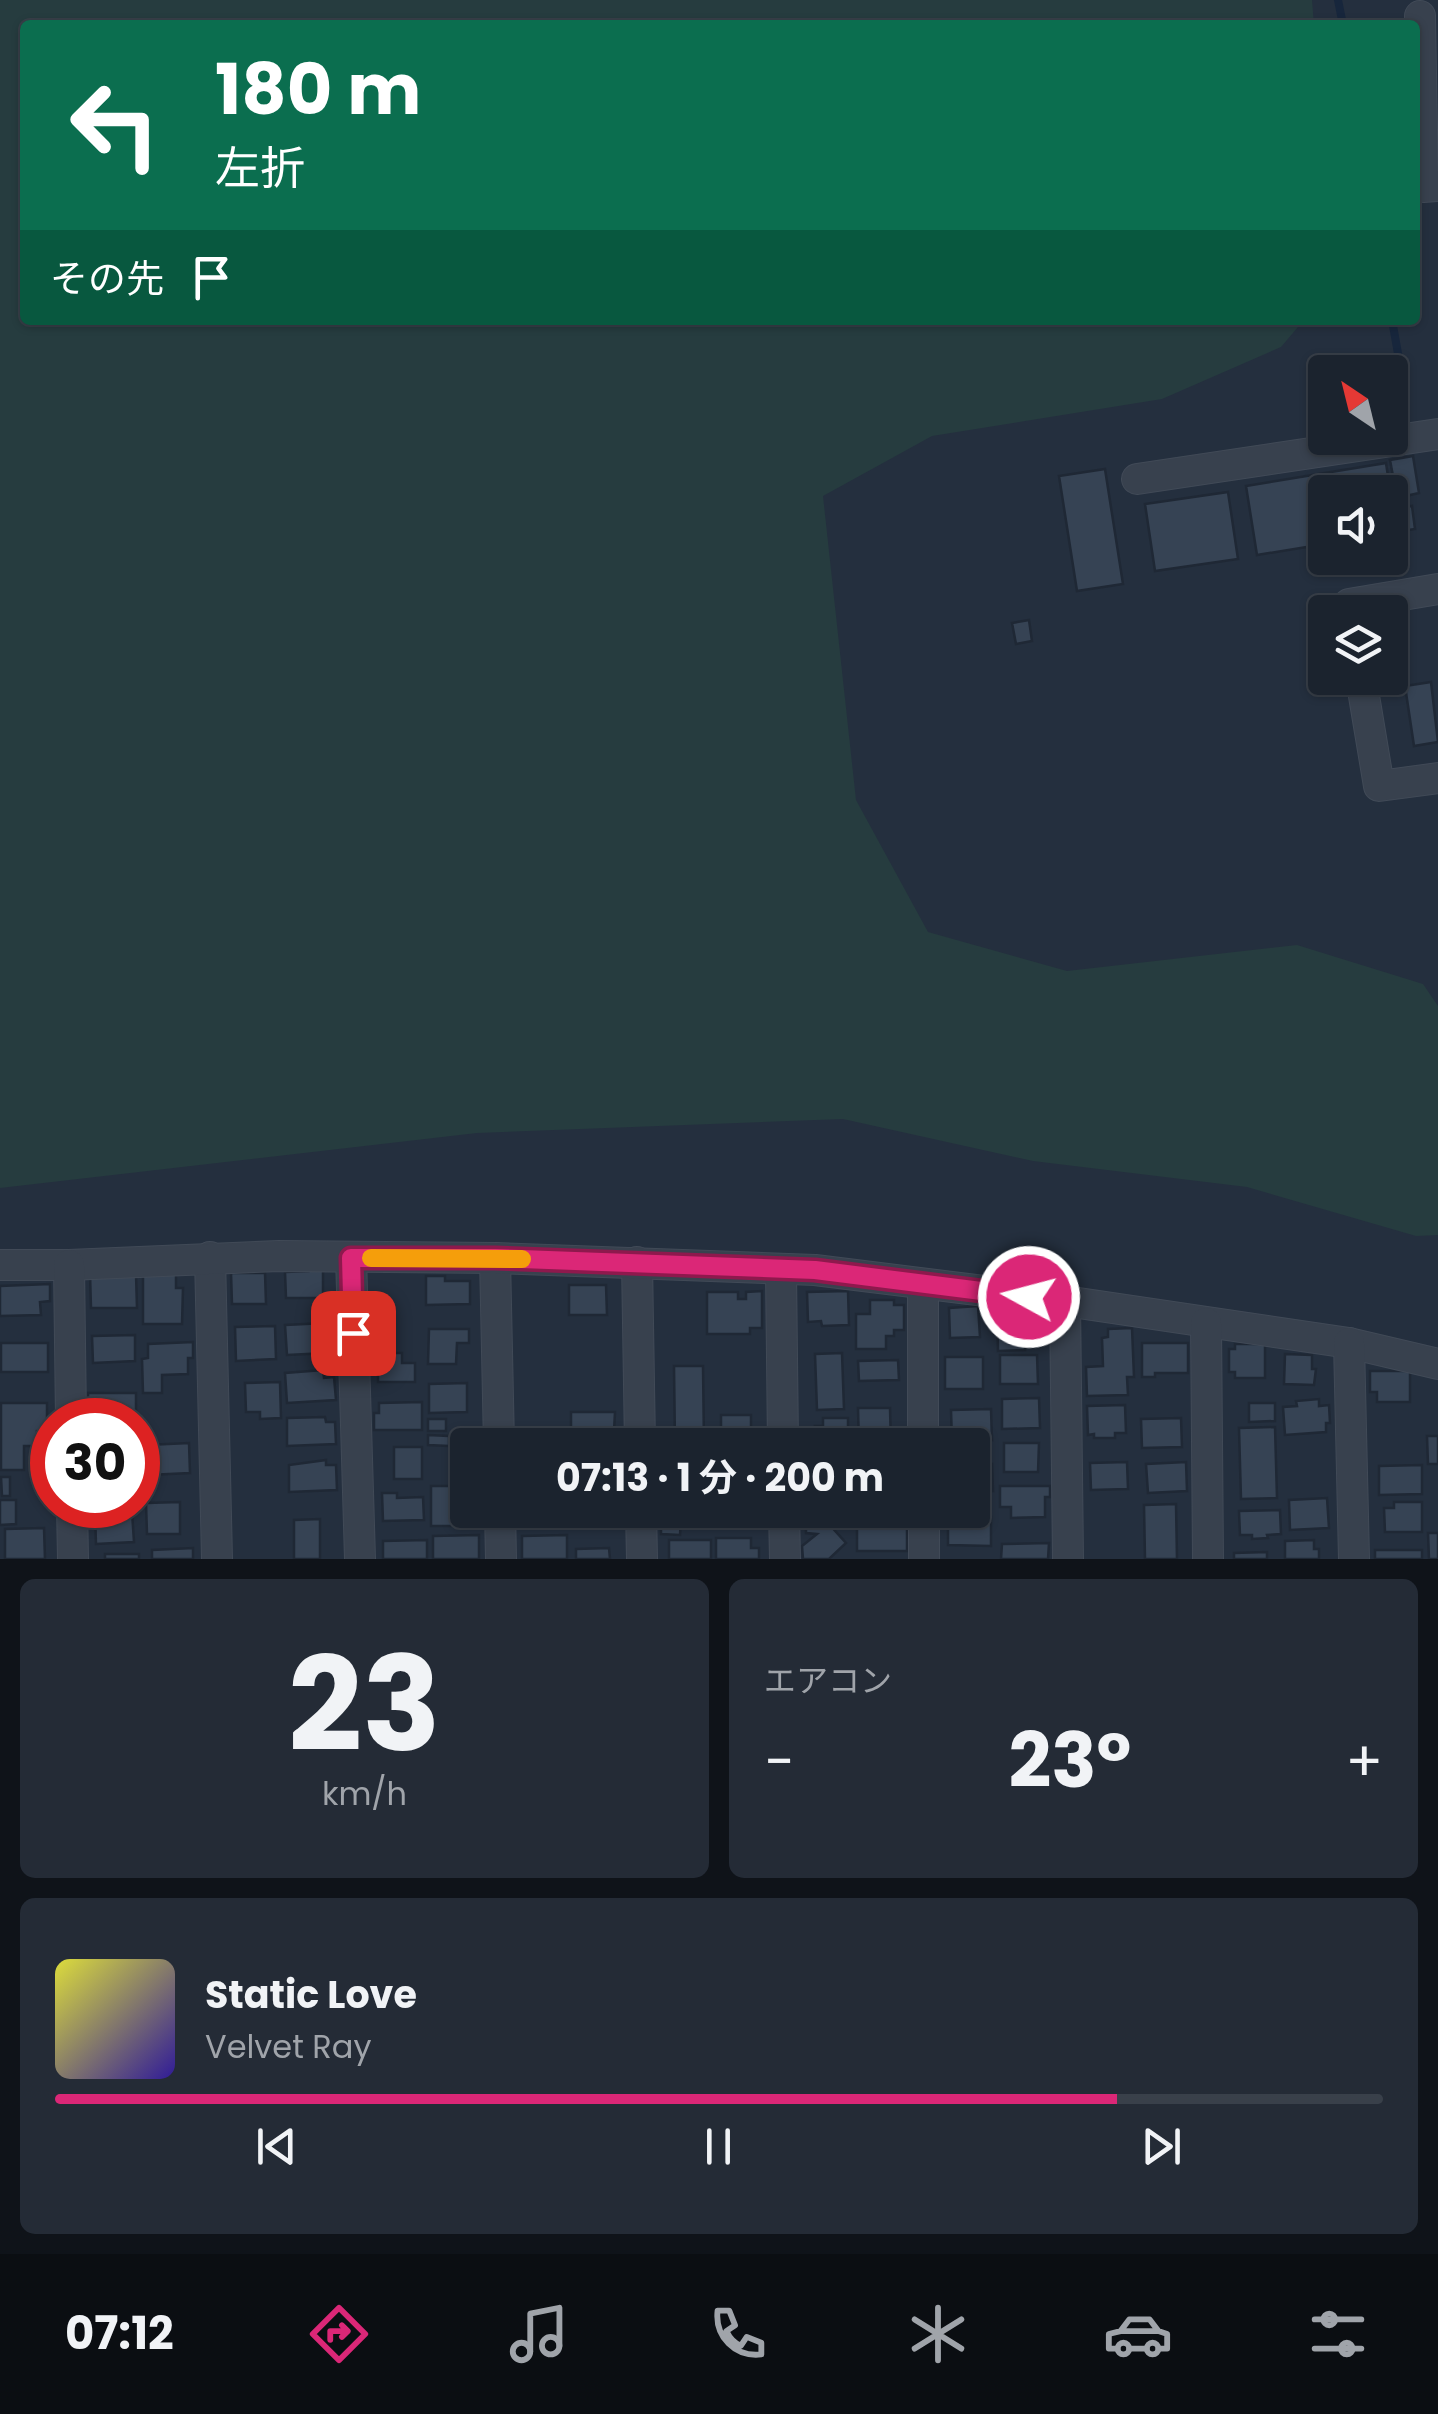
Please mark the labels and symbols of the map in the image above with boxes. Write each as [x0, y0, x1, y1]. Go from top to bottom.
north arrow [1308, 355, 1408, 455]
position arrow [977, 1245, 1081, 1349]
pin [311, 1291, 396, 1376]
speed limit sign: 30 [30, 1398, 160, 1528]

